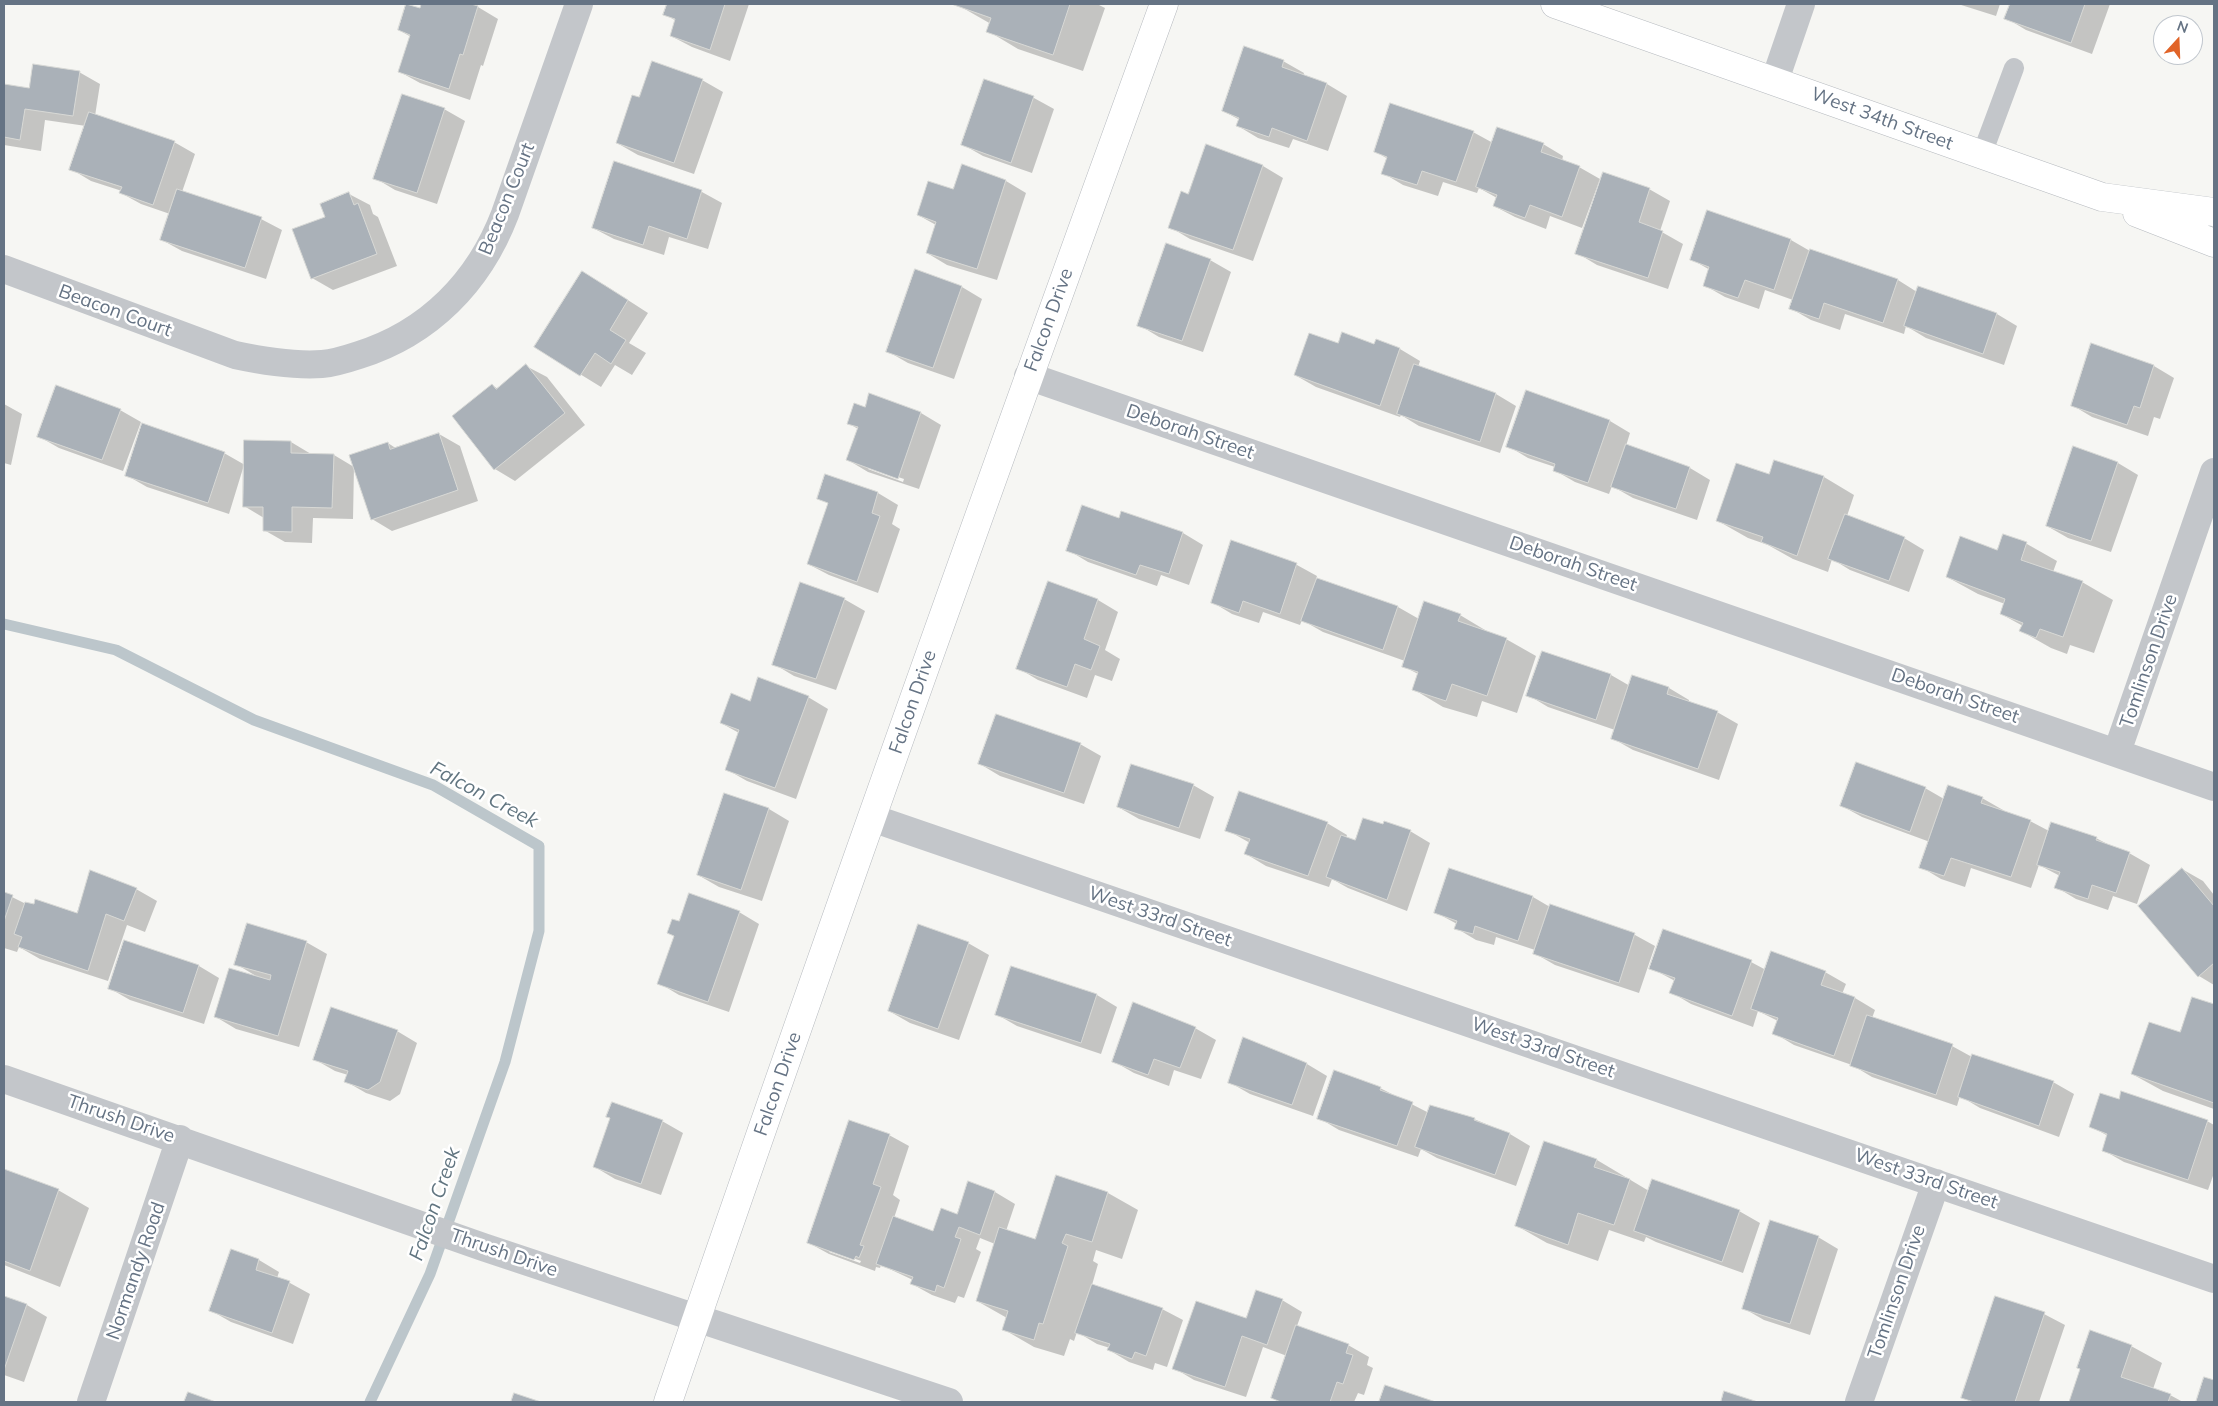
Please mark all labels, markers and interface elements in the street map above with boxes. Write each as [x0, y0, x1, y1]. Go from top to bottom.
north arrow [2153, 15, 2203, 65]
text: N [2175, 17, 2191, 37]
street label: West 34th Street [1808, 83, 1956, 155]
street label: Beacon Court [474, 140, 540, 258]
street label: Falcon Drive [1020, 265, 1078, 375]
street label: Beacon Court [55, 280, 175, 342]
street label: Deborah Street [1123, 399, 1257, 465]
street label: Deborah Street [1506, 531, 1640, 597]
street label: Tomlinson Drive [2115, 591, 2183, 731]
street label: Falcon Drive [885, 647, 941, 757]
street label: Deborah Street [1888, 663, 2022, 729]
water label: Falcon Creek [426, 757, 542, 833]
street label: West 33rd Street [1085, 882, 1235, 952]
street label: West 33rd Street [1468, 1013, 1618, 1083]
street label: Falcon Drive [750, 1029, 806, 1139]
street label: Thrush Drive [64, 1090, 178, 1148]
water label: Falcon Creek [404, 1144, 466, 1264]
street label: West 33rd Street [1851, 1144, 2001, 1214]
street label: Normandy Road [102, 1199, 170, 1343]
street label: Tomlinson Drive [1863, 1222, 1931, 1362]
street label: Thrush Drive [447, 1224, 561, 1282]

